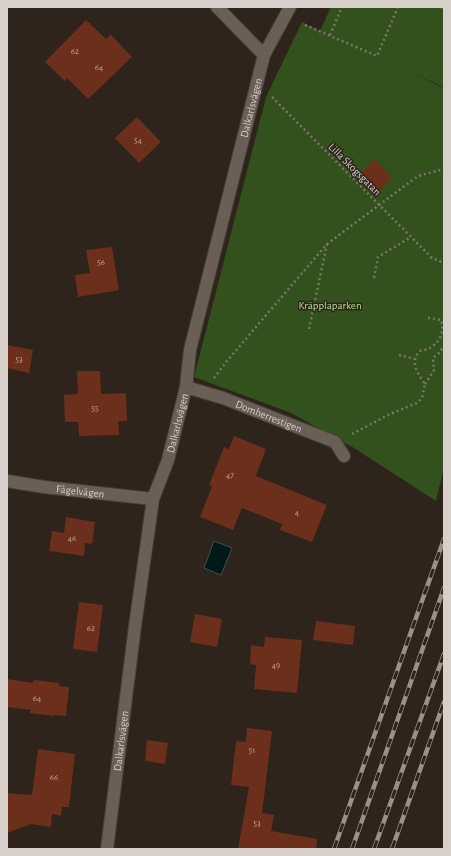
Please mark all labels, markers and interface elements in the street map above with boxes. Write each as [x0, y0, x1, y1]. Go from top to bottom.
house number: 62 [71, 47, 79, 56]
house number: 64 [95, 63, 104, 72]
street label: Dalkarlsvägen [239, 77, 264, 139]
house number: 54 [134, 136, 143, 145]
street label: Lilla Skogsgatan [326, 141, 383, 198]
house number: 56 [97, 258, 105, 267]
park label: Kräpplaparken [298, 300, 362, 311]
house number: 53 [15, 355, 23, 364]
street label: Dalkarlsvägen [165, 392, 190, 454]
street label: Domherrestigen [234, 399, 304, 435]
house number: 55 [91, 404, 99, 413]
house number: 47 [226, 471, 234, 480]
street label: Fågelvägen [56, 483, 105, 500]
house number: 4 [295, 508, 300, 517]
house number: 46 [68, 534, 76, 543]
house number: 62 [87, 624, 95, 633]
house number: 49 [272, 661, 280, 670]
house number: 64 [33, 694, 42, 703]
street label: Dalkarlsvägen [112, 710, 130, 772]
house number: 51 [249, 746, 255, 755]
house number: 66 [50, 773, 58, 782]
house number: 53 [253, 819, 261, 828]

